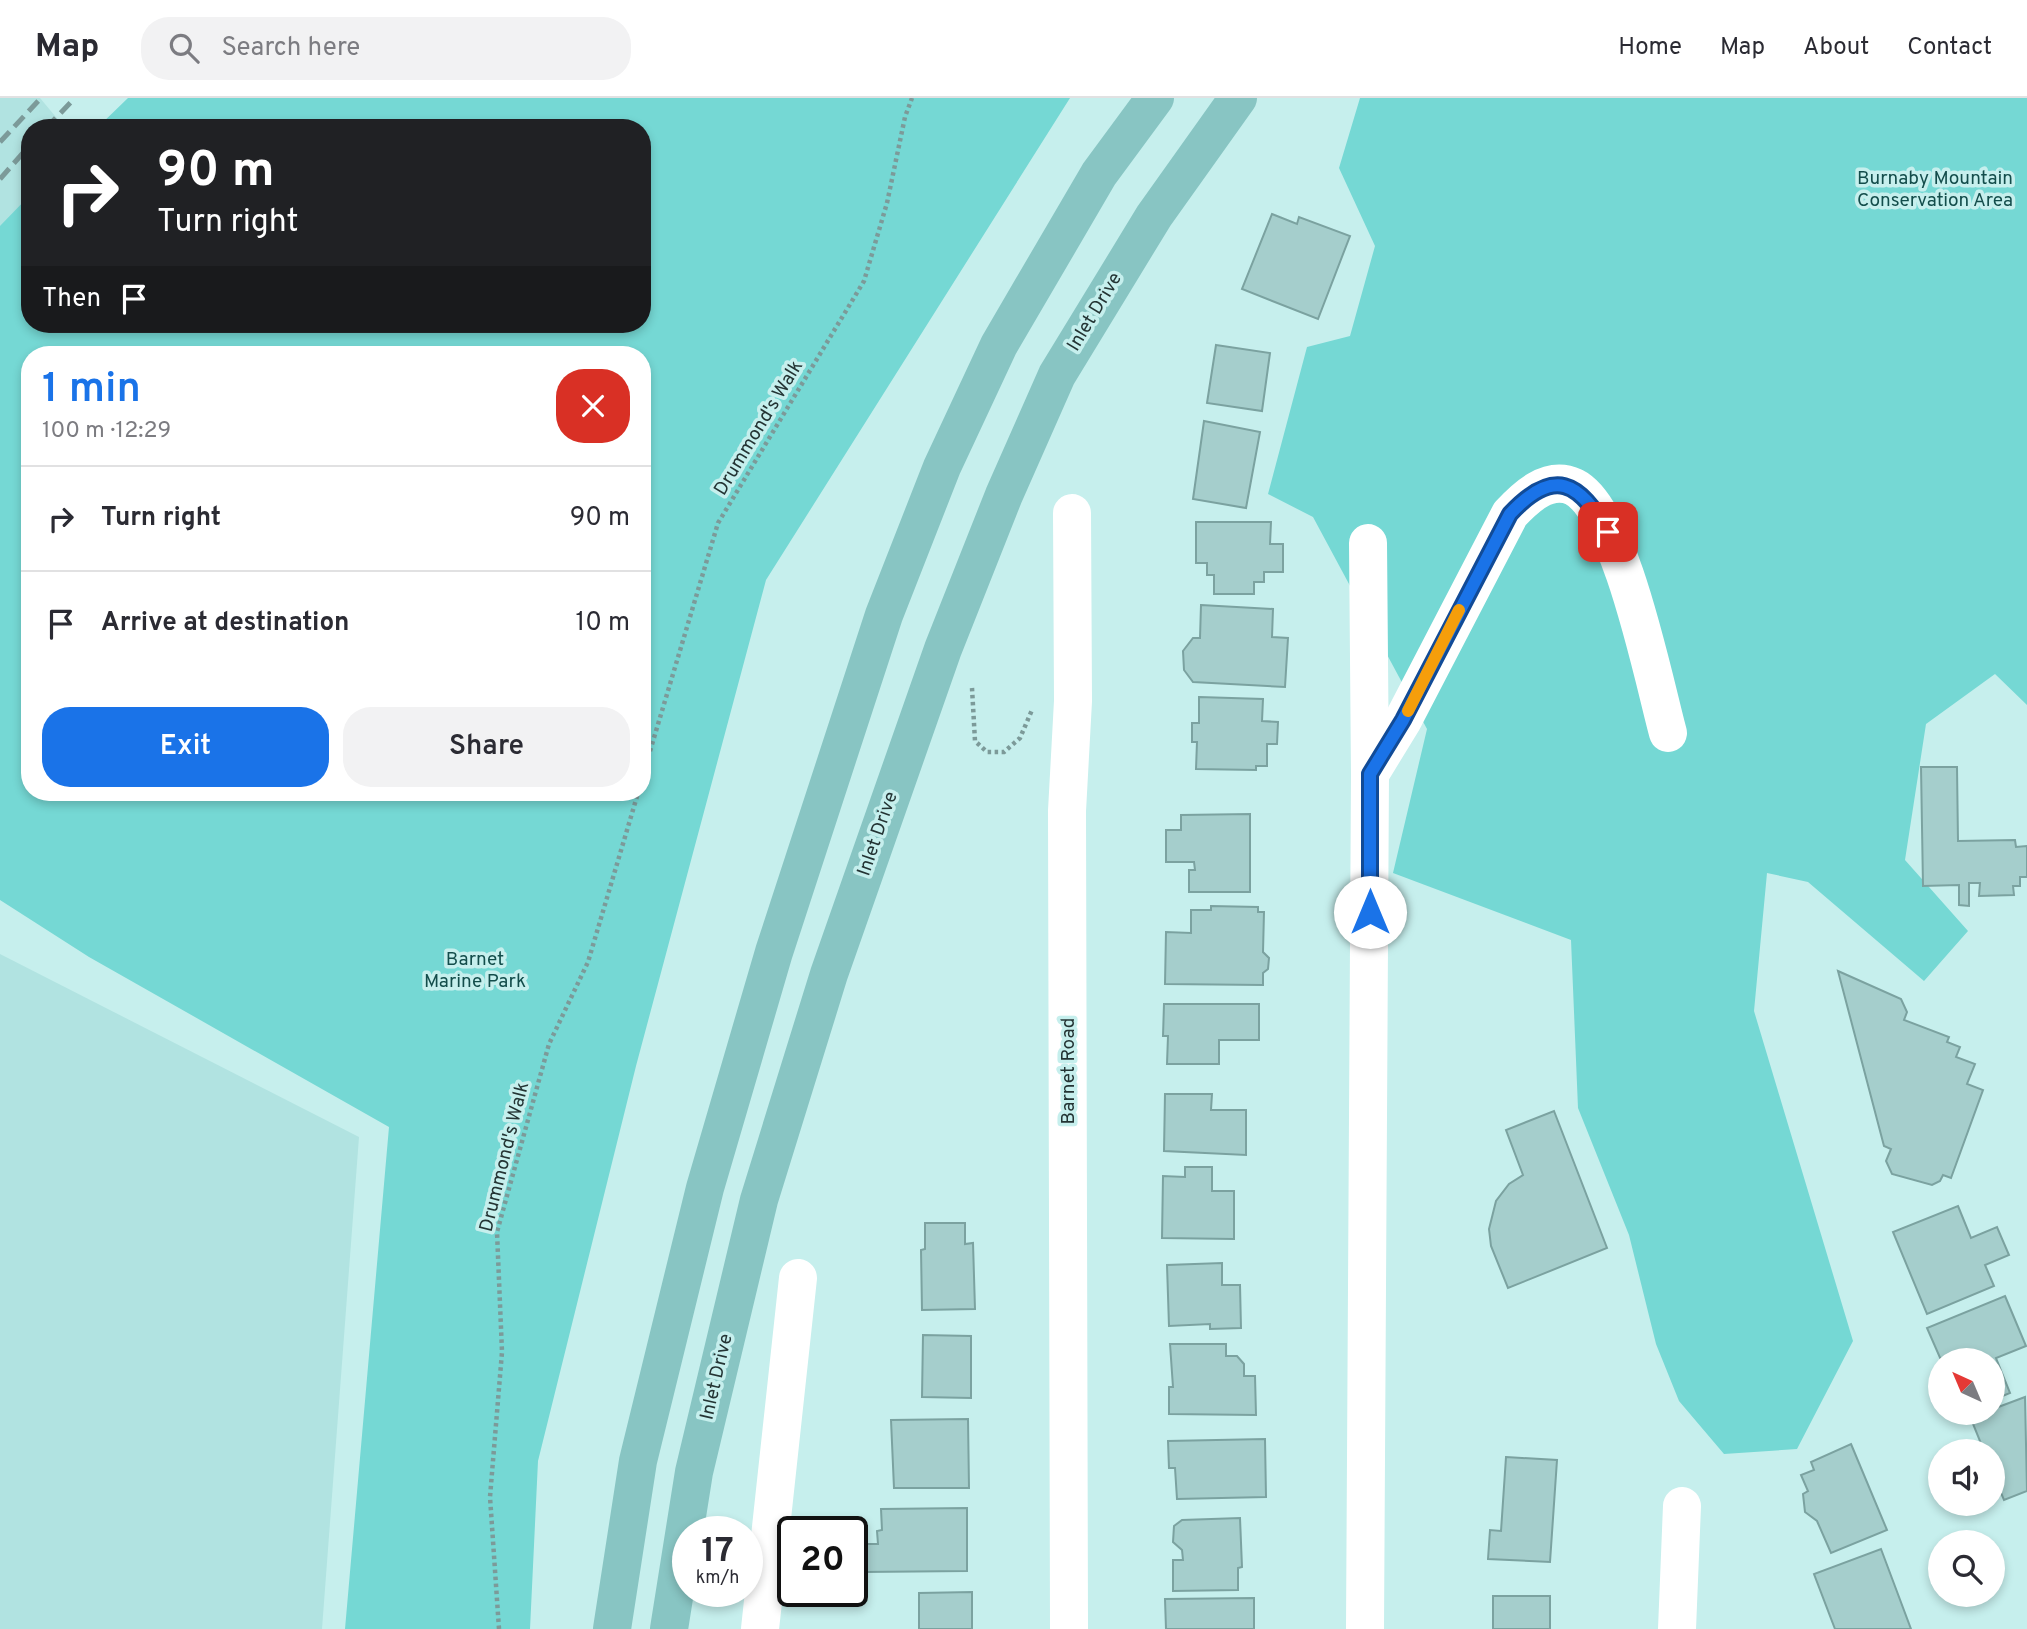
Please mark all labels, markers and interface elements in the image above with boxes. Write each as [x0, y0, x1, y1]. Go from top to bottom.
search box [141, 17, 631, 80]
text: Map [35, 27, 99, 69]
icon: search [165, 29, 203, 67]
text: Search here [221, 32, 360, 65]
text: Home [1618, 33, 1682, 63]
text: Map [1720, 33, 1765, 63]
text: About [1803, 33, 1869, 63]
text: Contact [1907, 33, 1992, 63]
text: 90 m [157, 142, 275, 204]
icon: right [42, 147, 133, 238]
park label: Burnaby Mountain Conservation Area [1857, 167, 2013, 213]
text: Turn right [157, 203, 299, 243]
street label: Inlet Drive [1062, 268, 1128, 356]
icon: arrive [115, 280, 153, 318]
text: Then [42, 283, 101, 316]
street label: Drummond's Walk [709, 356, 809, 500]
text: 1 min [42, 364, 141, 417]
button: close [556, 369, 630, 443]
text: 100 m · 12:29 [42, 417, 171, 446]
icon: right [42, 500, 80, 538]
text: Turn right [101, 502, 221, 535]
text: 90 m [570, 502, 630, 535]
pin [1578, 502, 1638, 562]
icon: arrive [1589, 513, 1627, 551]
icon: arrive [42, 605, 80, 643]
text: Arrive at destination [101, 607, 349, 640]
text: 10 m [575, 607, 630, 640]
button: Exit [42, 707, 329, 787]
button: Share [343, 707, 630, 787]
street label: Inlet Drive [852, 789, 904, 879]
position arrow [1333, 875, 1407, 949]
park label: Barnet Marine Park [424, 948, 526, 994]
street label: Barnet Road [1057, 1018, 1081, 1124]
street label: Drummond's Walk [475, 1080, 535, 1234]
street label: Inlet Drive [695, 1332, 739, 1422]
north arrow [1928, 1348, 2006, 1424]
map controls [1928, 1348, 2005, 1607]
button: sound [1928, 1439, 2005, 1516]
speed limit sign: 20 [777, 1516, 868, 1607]
text: 17 [701, 1530, 734, 1574]
button: search [1928, 1530, 2005, 1607]
text: km/h [696, 1567, 739, 1590]

